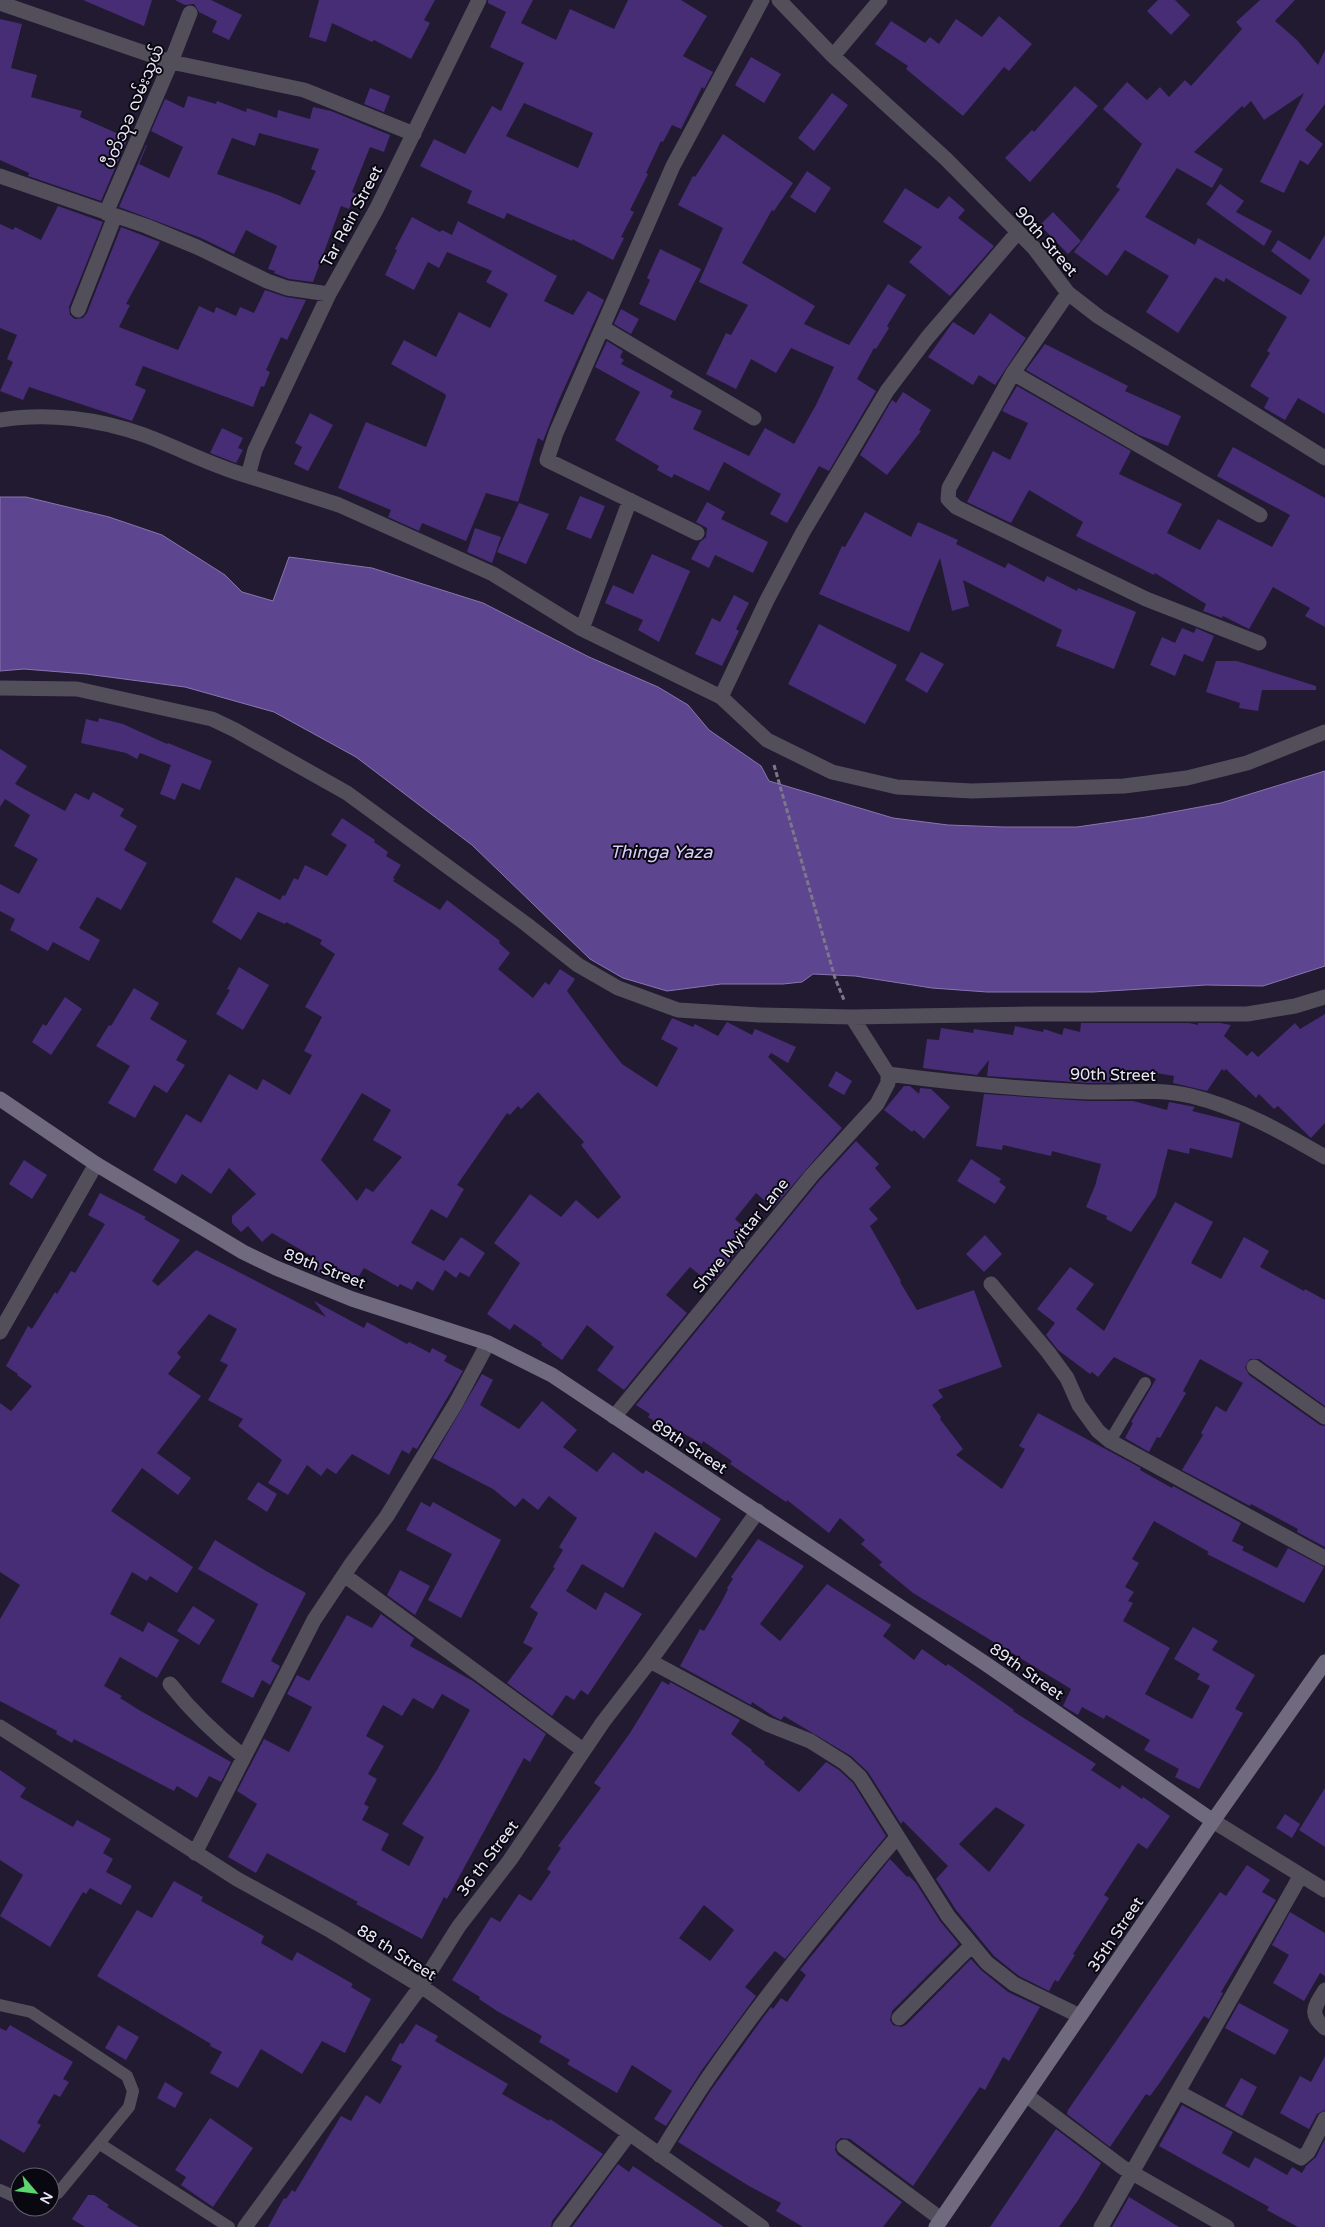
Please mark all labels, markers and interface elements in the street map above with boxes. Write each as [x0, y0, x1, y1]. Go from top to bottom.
street label: ပီတိသုခ လမ်းသွယ် [97, 41, 173, 173]
street label: Tar Rein Street [317, 162, 387, 271]
street label: 90th Street [1011, 203, 1082, 281]
water label: Thinga Yaza [610, 841, 713, 863]
street label: 90th Street [1070, 1064, 1156, 1086]
street label: Shwe Myittar Lane [688, 1174, 793, 1297]
street label: 89th Street [281, 1244, 368, 1294]
street label: 89th Street [648, 1415, 731, 1479]
street label: 89th Street [986, 1639, 1067, 1705]
street label: 36 th Street [453, 1817, 523, 1901]
street label: 35th Street [1084, 1893, 1148, 1976]
street label: 88 th Street [353, 1921, 440, 1985]
north arrow [10, 2167, 60, 2217]
text: N [36, 2189, 56, 2207]

